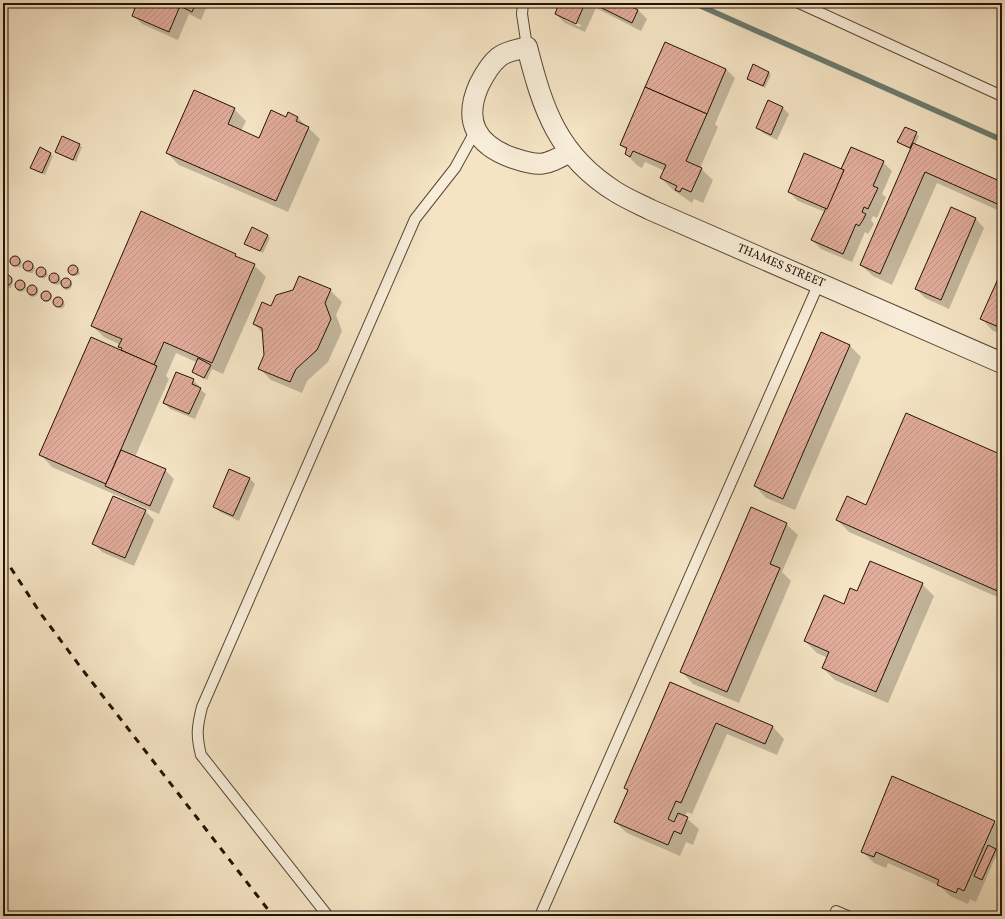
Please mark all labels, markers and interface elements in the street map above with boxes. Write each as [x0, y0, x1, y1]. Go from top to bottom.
street label: THAMES STREET [735, 240, 827, 292]

